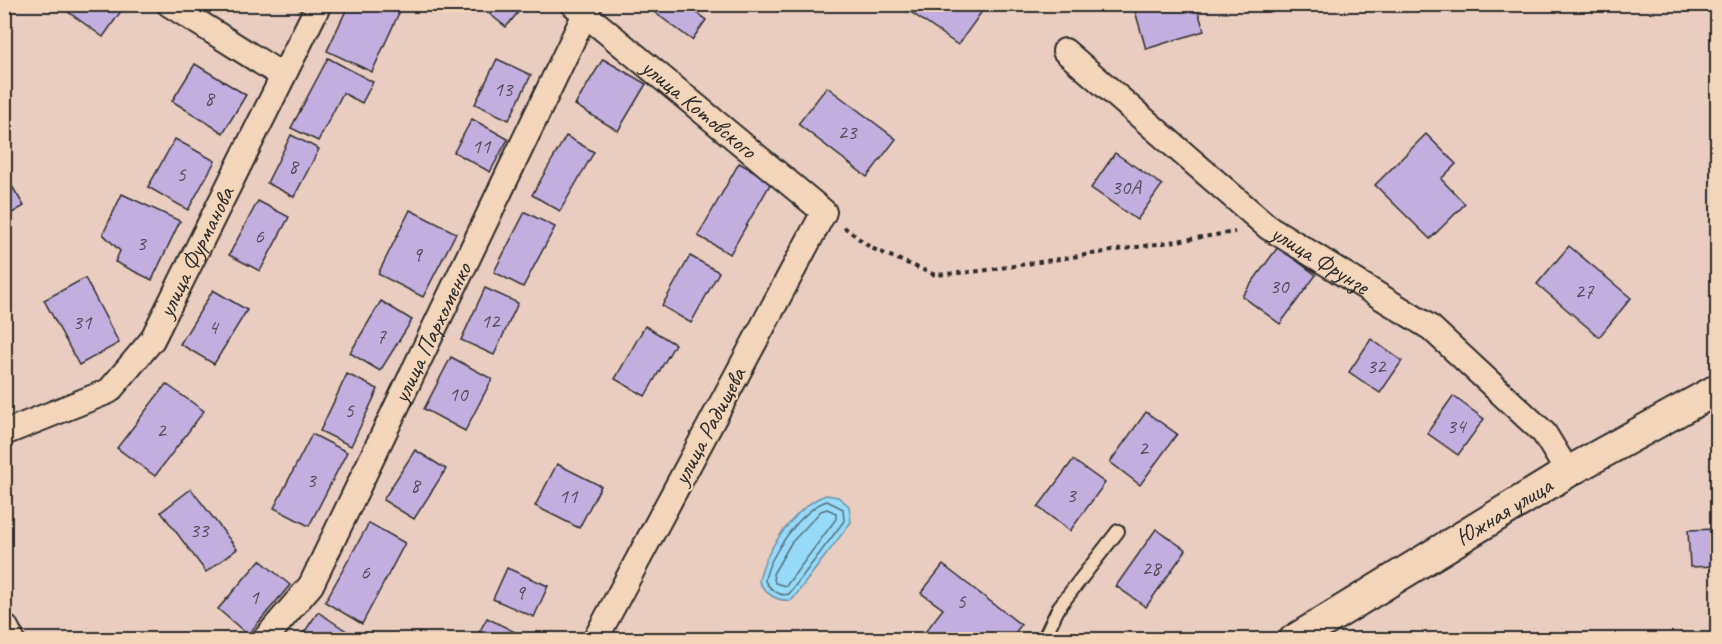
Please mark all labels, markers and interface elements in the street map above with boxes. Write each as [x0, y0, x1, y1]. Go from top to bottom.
street label: улица Котовского [634, 51, 764, 166]
house number: 13 [494, 76, 514, 102]
house number: 8 [204, 85, 216, 111]
house number: 23 [838, 119, 858, 145]
house number: 11 [472, 133, 492, 159]
house number: 8 [288, 153, 300, 179]
house number: 5 [176, 161, 187, 187]
house number: 30А [1111, 174, 1142, 200]
street label: улица Фурманова [150, 180, 241, 324]
street label: улица Фрунзе [1264, 217, 1377, 302]
house number: 6 [254, 223, 264, 249]
house number: 3 [136, 230, 147, 256]
house number: 9 [412, 241, 423, 267]
street label: улица Пархоменко [385, 257, 479, 410]
house number: 30 [1270, 273, 1290, 299]
house number: 27 [1575, 278, 1595, 304]
house number: 12 [481, 308, 501, 334]
house number: 31 [73, 309, 93, 335]
house number: 4 [208, 314, 220, 340]
house number: 7 [376, 323, 387, 349]
house number: 32 [1367, 353, 1387, 379]
street label: улица Радищева [665, 361, 753, 492]
house number: 10 [449, 381, 469, 407]
house number: 5 [344, 397, 355, 423]
house number: 34 [1447, 413, 1468, 439]
house number: 2 [156, 417, 167, 443]
house number: 2 [1138, 435, 1149, 461]
house number: 3 [306, 467, 317, 493]
street label: Южная улица [1450, 470, 1559, 552]
house number: 8 [410, 472, 422, 498]
house number: 3 [1066, 482, 1077, 508]
house number: 11 [559, 483, 579, 509]
house number: 33 [190, 517, 210, 543]
house number: 28 [1142, 555, 1163, 581]
house number: 6 [360, 559, 370, 585]
house number: 9 [515, 579, 526, 605]
house number: 1 [249, 584, 260, 610]
house number: 5 [956, 588, 967, 614]

